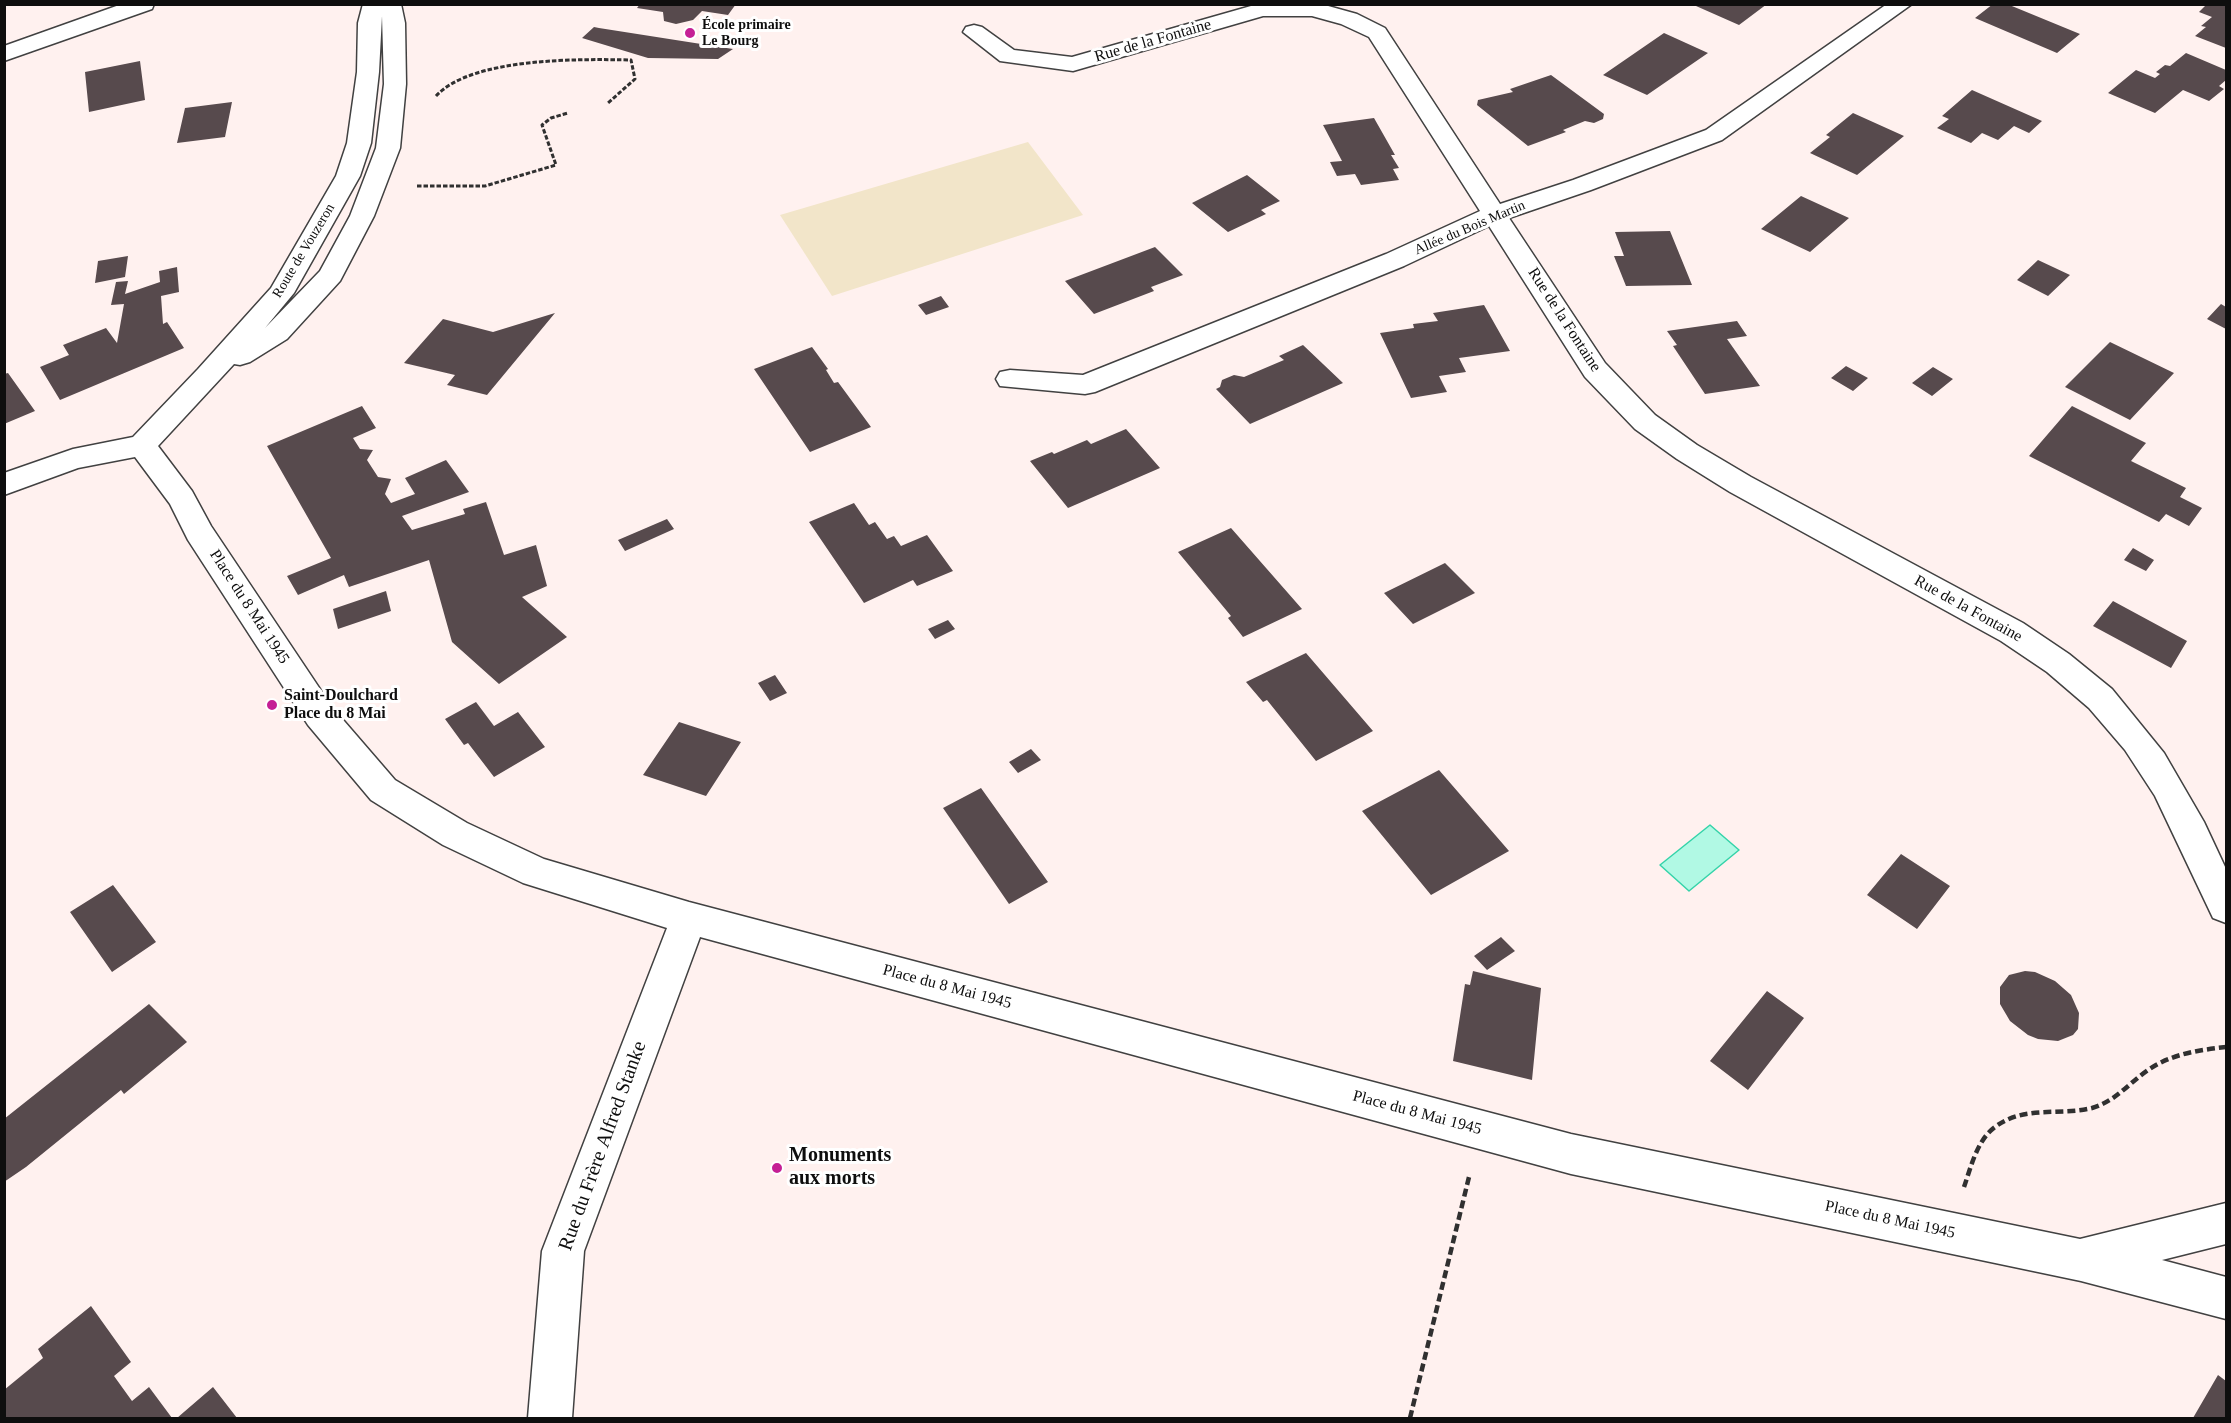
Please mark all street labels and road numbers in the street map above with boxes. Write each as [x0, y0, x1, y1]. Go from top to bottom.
street label: Rue de la Fontaine [1092, 15, 1214, 67]
street label: Allée du Bois Martin [1412, 197, 1528, 259]
street label: Route de Vouzeron [269, 201, 339, 301]
street label: Rue de la Fontaine [1523, 264, 1605, 376]
street label: Place du 8 Mai 1945 [205, 546, 293, 668]
street label: Rue de la Fontaine [1911, 571, 2025, 647]
street label: Place du 8 Mai 1945 [881, 961, 1013, 1013]
street label: Rue du Frère Alfred Stanke [554, 1038, 652, 1254]
street label: Place du 8 Mai 1945 [1351, 1087, 1483, 1139]
street label: Place du 8 Mai 1945 [1823, 1197, 1957, 1243]

